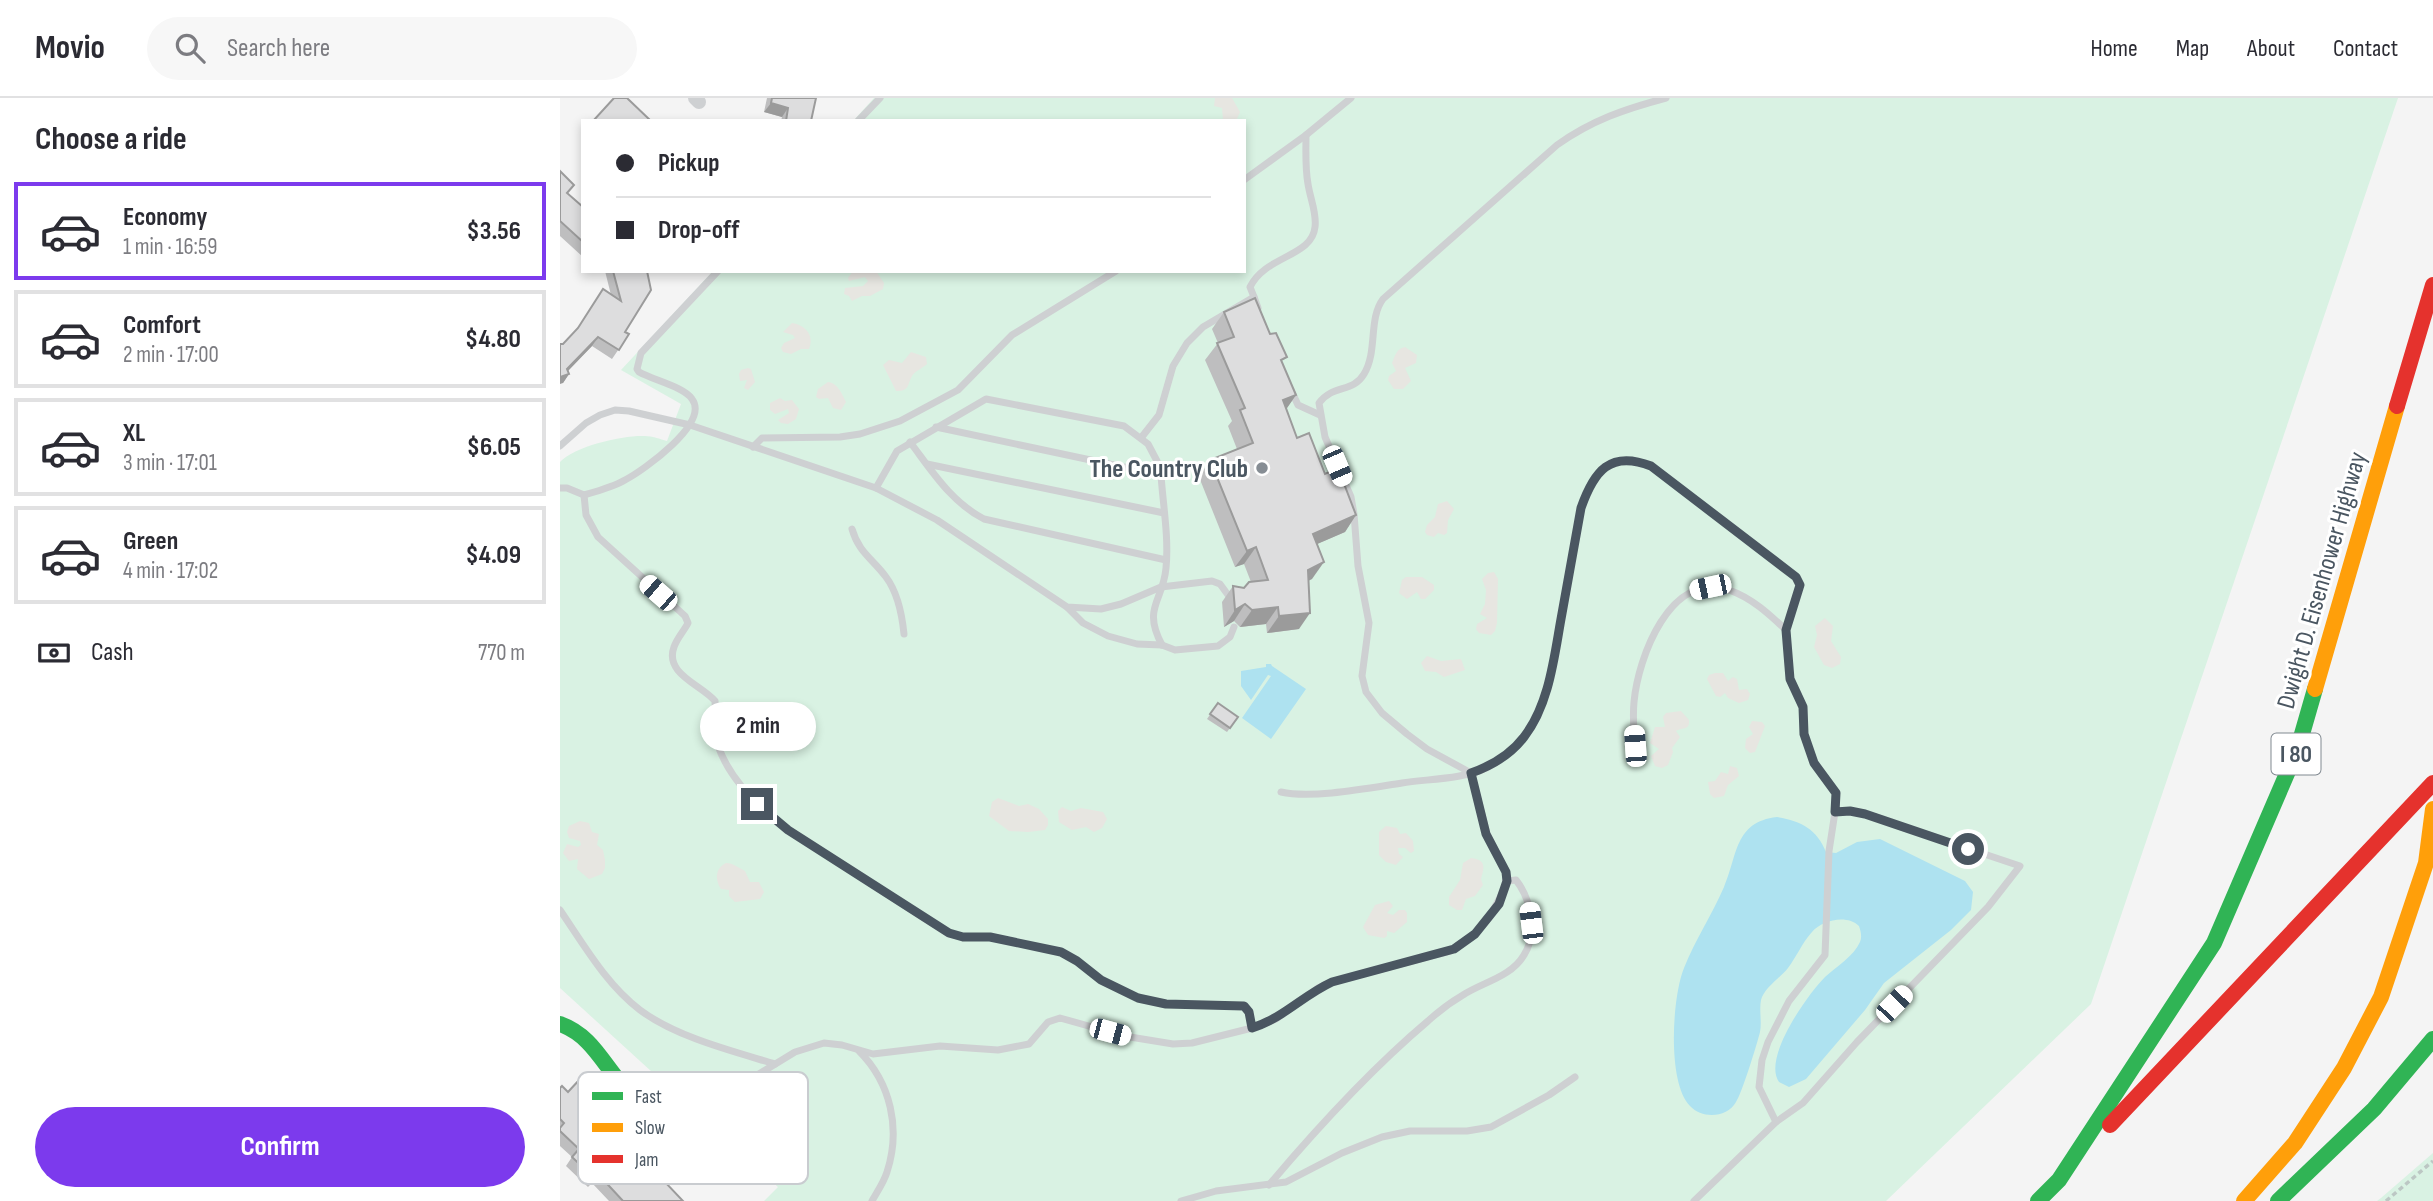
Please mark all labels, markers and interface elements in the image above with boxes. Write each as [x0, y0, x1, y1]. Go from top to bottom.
search box [147, 17, 637, 80]
text: Movio [35, 28, 105, 68]
icon: search [171, 29, 209, 67]
text: Search here [227, 33, 330, 64]
text: Home [2090, 34, 2138, 63]
text: Map [2176, 34, 2209, 63]
text: About [2247, 34, 2295, 63]
text: Contact [2333, 34, 2398, 63]
text: Choose a ride [35, 120, 187, 159]
text: Pickup [658, 148, 720, 179]
icon: car [39, 200, 102, 263]
text: Economy [123, 202, 207, 233]
text: Drop-off [658, 215, 739, 246]
text: $3.56 [466, 216, 521, 247]
text: 1 min · 16:59 [123, 233, 217, 261]
icon: car [39, 308, 102, 371]
text: Comfort [123, 310, 201, 341]
text: $4.80 [465, 324, 521, 355]
text: 2 min · 17:00 [123, 341, 219, 369]
icon: car [39, 416, 102, 479]
text: XL [123, 418, 145, 449]
text: $6.05 [467, 432, 521, 463]
car [1320, 443, 1355, 489]
street label: Dwight D. Eisenhower Highway [2271, 448, 2374, 712]
text: 3 min · 17:01 [123, 449, 217, 477]
place label: The Country Club [1090, 454, 1248, 485]
marker: The Country Club [1254, 460, 1270, 476]
icon: car [39, 524, 102, 587]
text: Green [123, 526, 178, 557]
text: $4.09 [466, 540, 521, 571]
text: 4 min · 17:02 [123, 557, 218, 585]
car [636, 571, 681, 615]
car [1688, 572, 1733, 602]
icon: cash [35, 634, 73, 672]
text: Cash [91, 637, 134, 668]
text: 770 m [478, 639, 525, 667]
callout: 2 min [699, 702, 815, 752]
text: 2 min [736, 712, 780, 740]
car [1624, 724, 1647, 768]
road number: I 80 [2272, 734, 2320, 774]
route end [741, 788, 773, 820]
route start [1952, 833, 1984, 865]
car [1519, 901, 1544, 945]
car [1872, 982, 1917, 1026]
car [1087, 1016, 1134, 1048]
legend [578, 1072, 808, 1184]
text: Fast [635, 1086, 662, 1109]
button: Confirm [35, 1107, 525, 1187]
text: Slow [635, 1117, 665, 1140]
text: Jam [634, 1149, 658, 1172]

